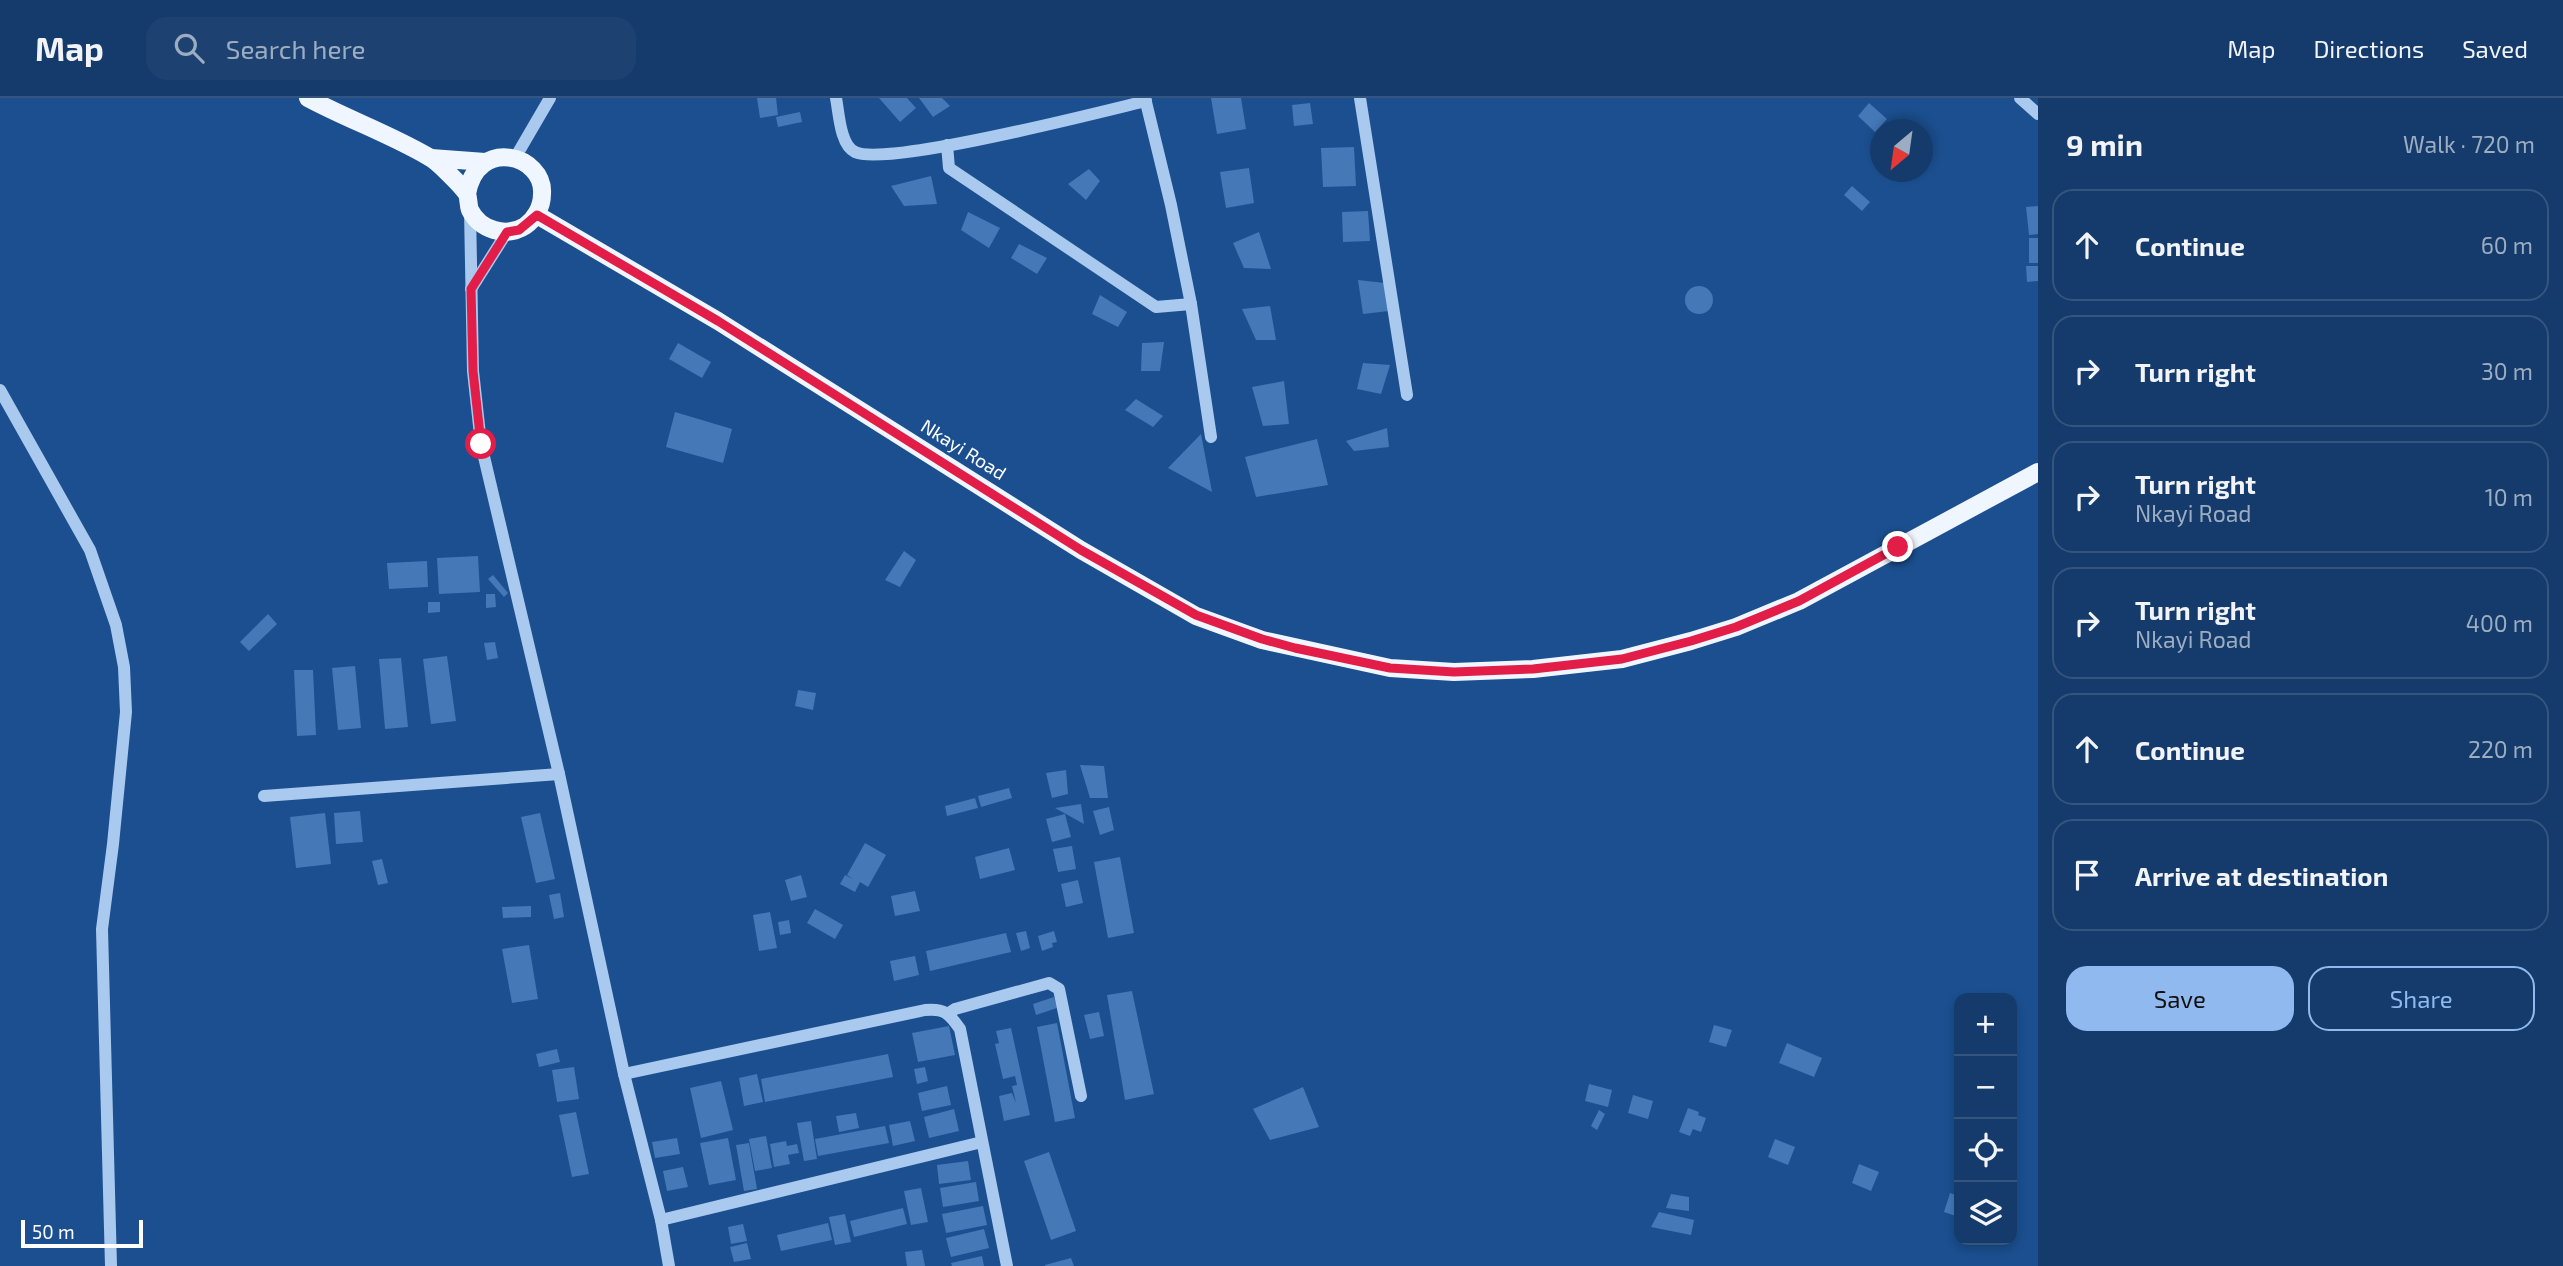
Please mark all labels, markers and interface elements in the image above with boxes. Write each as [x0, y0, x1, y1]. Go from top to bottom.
search box [146, 17, 636, 80]
text: Map [35, 28, 104, 68]
icon: search [170, 29, 208, 67]
text: Search here [226, 33, 365, 64]
text: Map [2227, 34, 2275, 63]
text: Directions [2313, 34, 2424, 63]
text: Saved [2462, 34, 2528, 63]
north arrow [1870, 119, 1933, 182]
text: 9 min [2066, 126, 2143, 162]
text: Walk · 720 m [2403, 130, 2535, 158]
icon: ahead [2068, 226, 2106, 264]
text: Continue [2135, 230, 2245, 261]
text: 60 m [2481, 231, 2533, 259]
icon: right [2068, 352, 2106, 390]
text: Turn right [2135, 356, 2256, 387]
text: 30 m [2481, 357, 2533, 385]
street label: Nkayi Road [917, 414, 1011, 484]
route start [465, 428, 496, 459]
text: Turn right [2135, 468, 2256, 499]
icon: right [2068, 478, 2106, 516]
text: 10 m [2485, 483, 2533, 511]
text: Nkayi Road [2135, 499, 2252, 527]
route end [1882, 531, 1913, 562]
text: Turn right [2135, 594, 2256, 625]
icon: right [2068, 604, 2106, 642]
text: 400 m [2466, 609, 2533, 637]
text: Nkayi Road [2135, 625, 2252, 653]
icon: ahead [2068, 730, 2106, 768]
text: Continue [2135, 734, 2245, 765]
text: 220 m [2468, 735, 2533, 763]
icon: arrive [2068, 856, 2106, 894]
text: Arrive at destination [2135, 860, 2388, 891]
button: Save [2066, 966, 2294, 1031]
button: Share [2308, 966, 2535, 1031]
map controls [1954, 993, 2017, 1245]
button: + [1954, 993, 2017, 1056]
button: − [1954, 1056, 2017, 1119]
button: locate [1954, 1119, 2017, 1182]
button: layers [1954, 1182, 2017, 1245]
scale bar [21, 1217, 144, 1249]
text: 50 m [32, 1220, 75, 1243]

